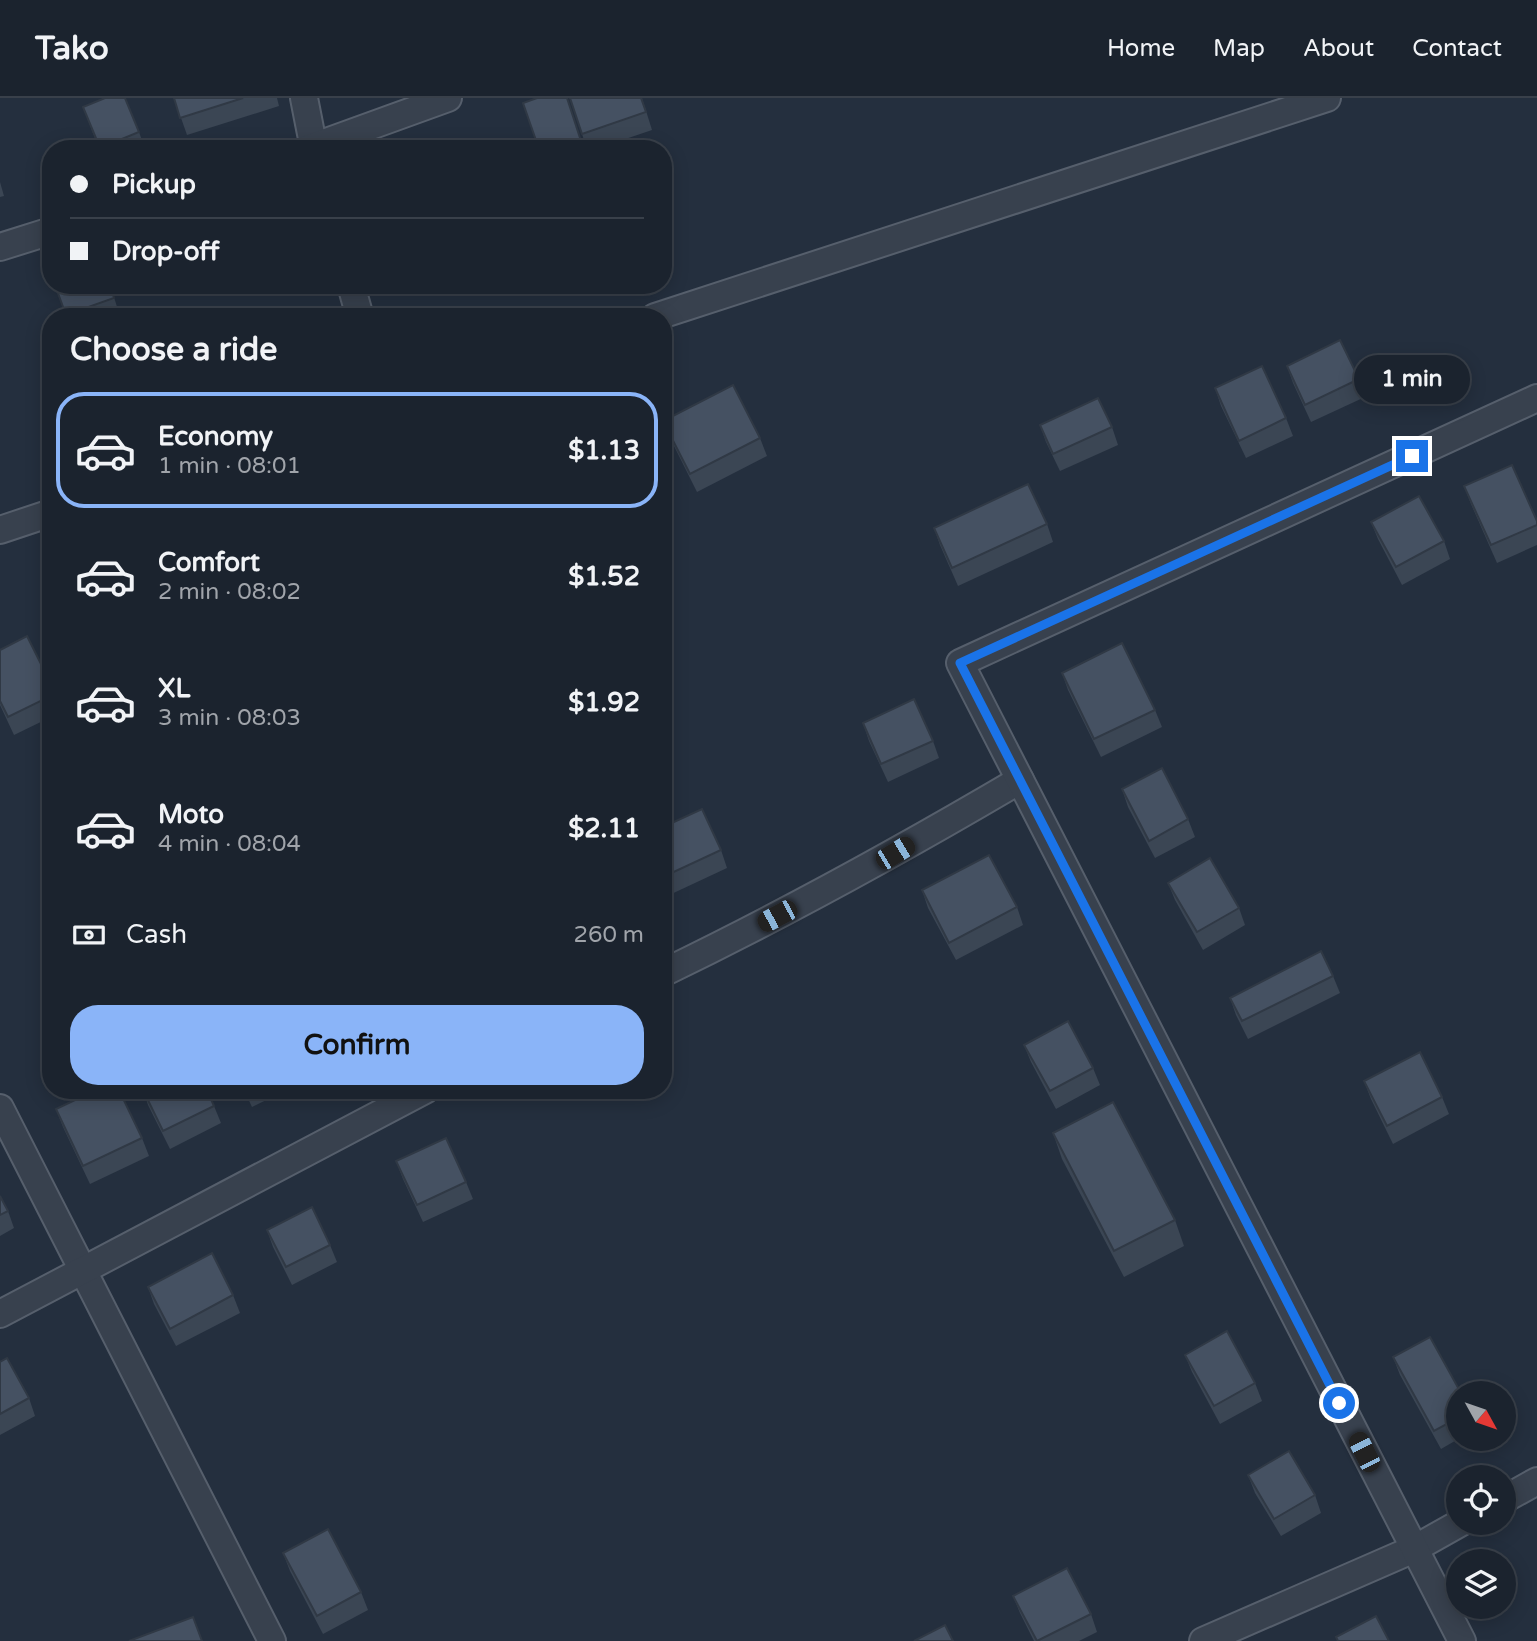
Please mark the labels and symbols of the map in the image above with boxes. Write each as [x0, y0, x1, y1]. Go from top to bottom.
callout: 1 min [1354, 354, 1470, 404]
route end [1396, 440, 1428, 472]
car [872, 833, 919, 873]
car [754, 897, 801, 935]
north arrow [1446, 1381, 1516, 1451]
route start [1323, 1387, 1355, 1419]
car [1346, 1429, 1383, 1475]

